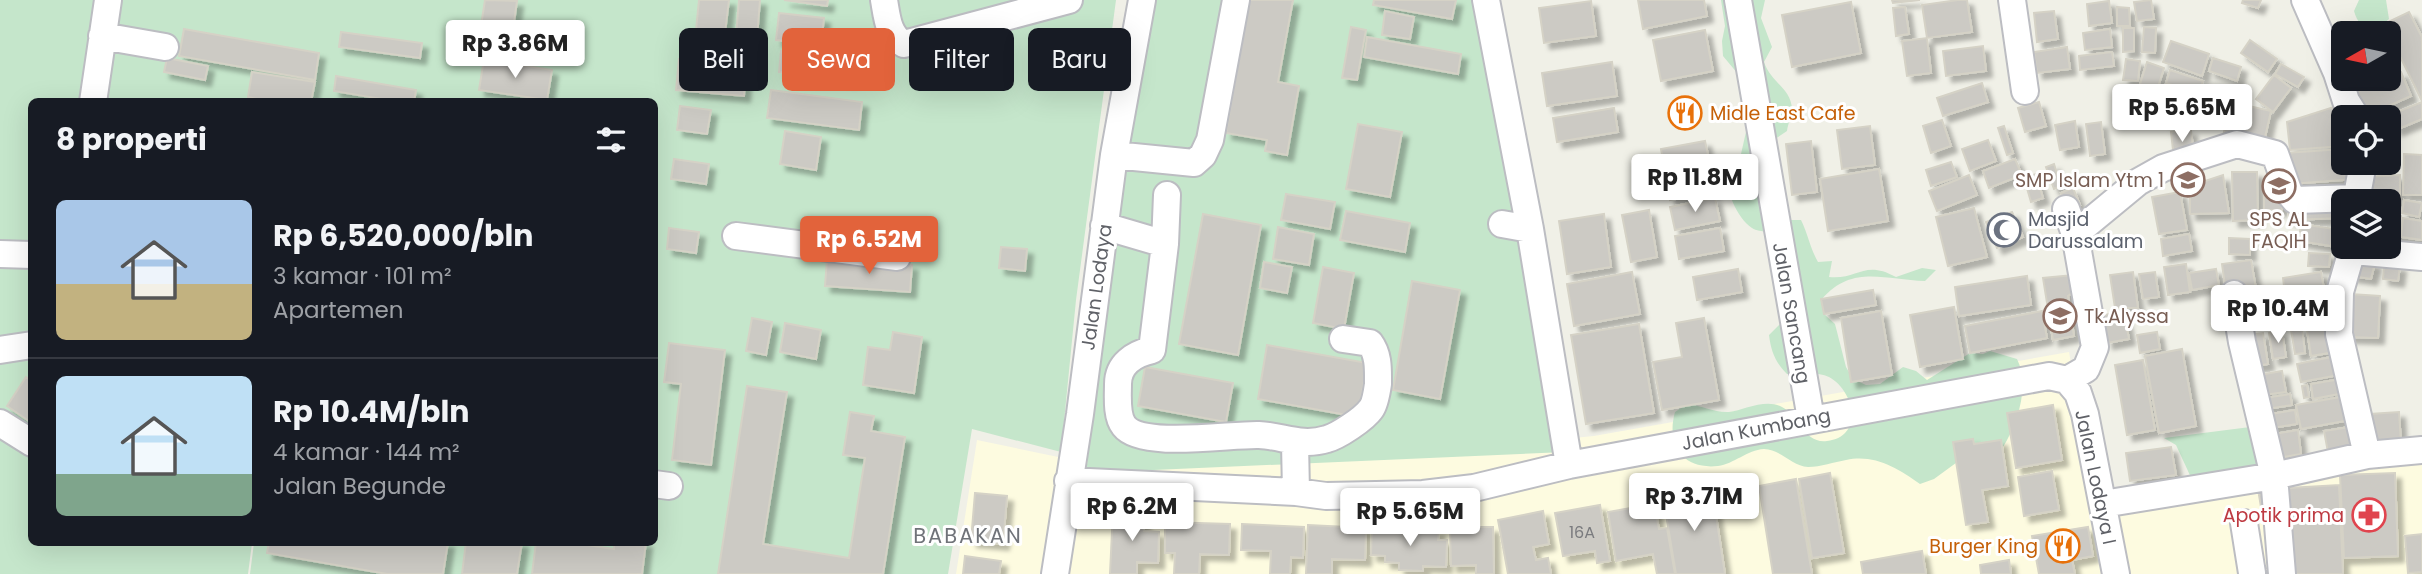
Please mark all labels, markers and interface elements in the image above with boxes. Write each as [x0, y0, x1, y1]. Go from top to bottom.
pin: Rp 3.86M [443, 20, 587, 80]
north arrow [2331, 21, 2401, 91]
map controls [2331, 21, 2401, 259]
text: Rp 3.86M [462, 27, 568, 59]
chip: Beli [679, 28, 768, 91]
chip: Sewa [782, 28, 895, 91]
chip: Filter [909, 28, 1014, 91]
chip: Baru [1028, 28, 1131, 91]
pin: Rp 5.65M [2110, 85, 2254, 144]
text: Rp 5.65M [2128, 91, 2236, 123]
restaurant icon: Midle East Cafe [1666, 94, 1704, 132]
place label: Midle East Cafe [1710, 100, 1855, 127]
button: locate [2331, 105, 2401, 175]
text: 8 properti [56, 118, 207, 161]
icon: filters [592, 121, 630, 159]
pin: Rp 11.8M [1623, 154, 1767, 214]
text: Rp 11.8M [1647, 161, 1743, 193]
school or university icon: SMP Islam Ytm 1 [2169, 161, 2207, 199]
place label: SMP Islam Ytm 1 [2015, 167, 2164, 194]
school or university icon: SPS AL FAQIH [2260, 167, 2298, 205]
button: layers [2331, 189, 2401, 259]
place label: Masjid Darussalam [2028, 206, 2143, 255]
place label: SPS AL FAQIH [2249, 206, 2309, 255]
mosque icon: Masjid Darussalam [1985, 211, 2023, 249]
text: Rp 6,520,000/bln [273, 214, 534, 257]
pin: Rp 6.52M [797, 216, 941, 276]
street label: Jalan Lodaya [1074, 222, 1119, 352]
text: Rp 6.52M [816, 223, 922, 255]
icon: home [112, 228, 196, 312]
street label: Jalan Sancang [1766, 240, 1817, 386]
text: 3 kamar · 101 m² [273, 260, 452, 292]
pin: Rp 10.4M [2206, 286, 2350, 345]
text: Rp 10.4M [2227, 292, 2329, 324]
text: Apartemen [273, 294, 403, 326]
school or university icon: Tk.Alyssa [2041, 297, 2079, 335]
place label: Tk.Alyssa [2084, 303, 2169, 330]
text: Rp 10.4M/bln [273, 390, 469, 433]
street label: Jalan Kumbang [1679, 402, 1833, 457]
icon: home [112, 404, 196, 488]
street label: Jalan Lodaya I [2068, 407, 2123, 547]
text: 4 kamar · 144 m² [273, 436, 460, 468]
text: Jalan Begunde [273, 470, 446, 502]
pin: Rp 3.71M [1622, 474, 1766, 533]
text: Rp 3.71M [1645, 480, 1743, 512]
pin: Rp 6.2M [1067, 484, 1197, 543]
pin: Rp 5.65M [1338, 489, 1482, 548]
text: Rp 6.2M [1087, 490, 1177, 522]
text: Rp 5.65M [1356, 495, 1464, 527]
pharmacy icon: Apotik prima [2350, 496, 2388, 534]
place label: Apotik prima [2223, 502, 2344, 529]
district label: BABAKAN [913, 521, 1023, 550]
house number: 16A [1569, 521, 1595, 544]
restaurant icon: Burger King [2044, 527, 2082, 565]
place label: Burger King [1929, 533, 2038, 560]

